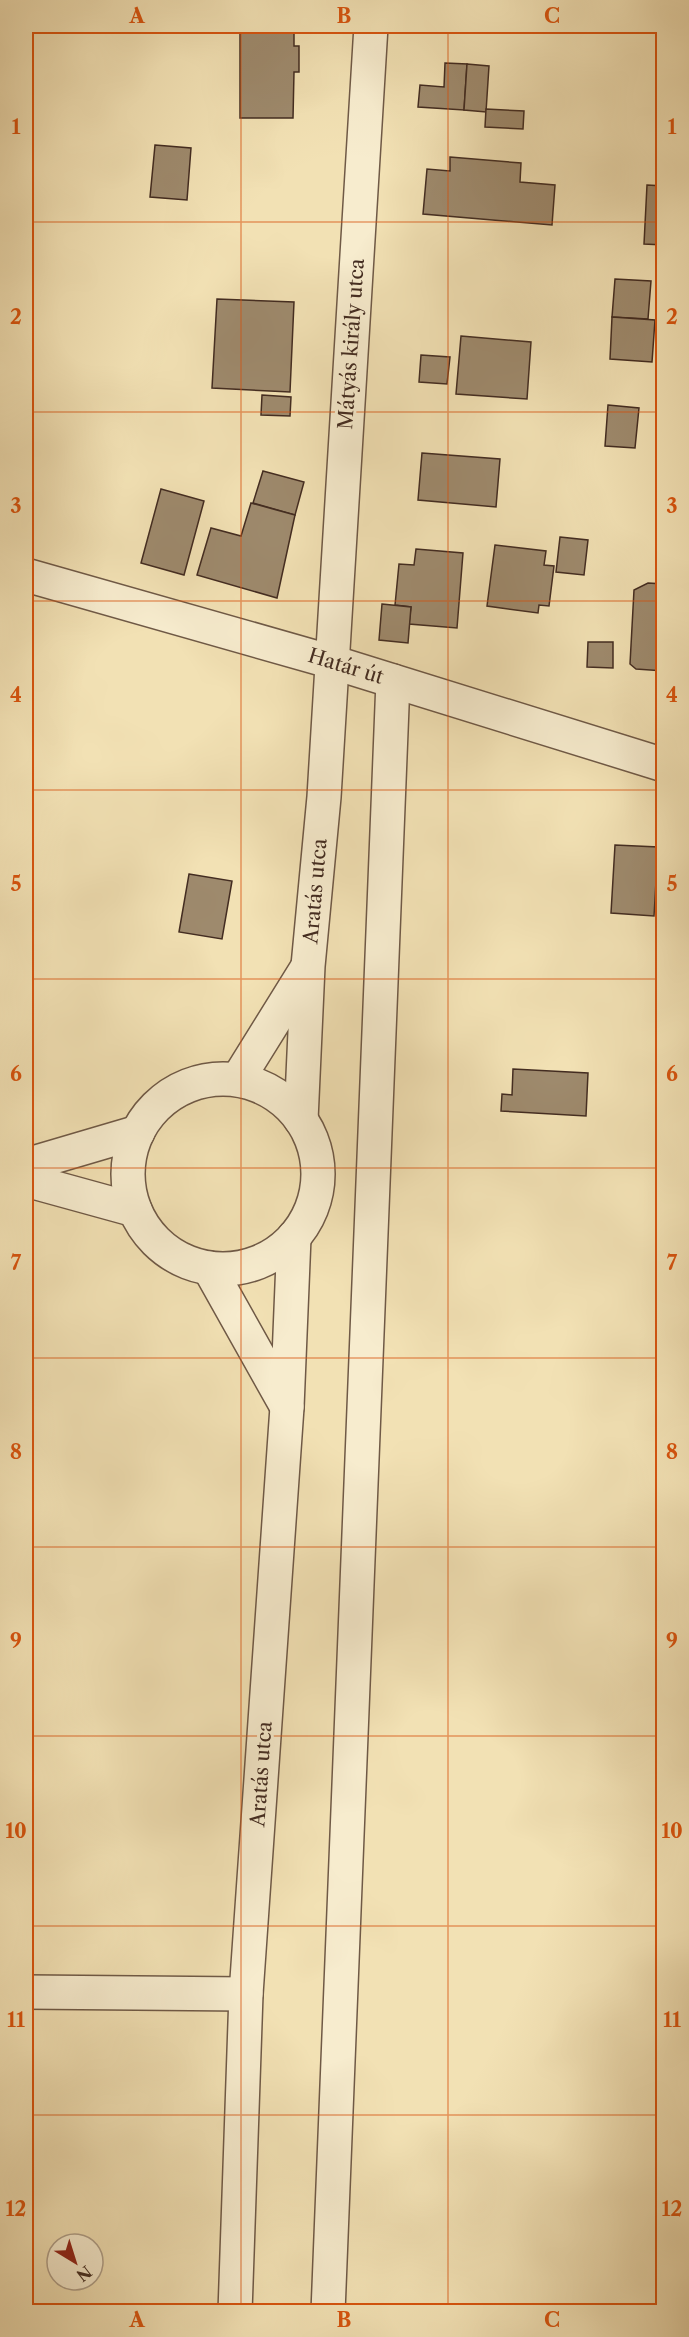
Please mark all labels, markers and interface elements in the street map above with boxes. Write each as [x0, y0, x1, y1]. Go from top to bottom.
text: A [128, 4, 145, 28]
text: B [337, 4, 352, 28]
text: C [544, 4, 560, 28]
text: 1 [12, 115, 21, 139]
text: 1 [668, 115, 677, 139]
street label: Mátyás király utca [333, 257, 369, 430]
text: 2 [10, 305, 22, 329]
text: 2 [666, 305, 678, 329]
text: 3 [10, 494, 22, 518]
text: 3 [666, 494, 678, 518]
street label: Határ út [305, 643, 387, 689]
text: 4 [10, 683, 22, 707]
text: 4 [666, 683, 678, 707]
street label: Aratás utca [298, 837, 332, 946]
text: 5 [10, 872, 22, 896]
text: 5 [666, 872, 678, 896]
text: 6 [10, 1062, 22, 1086]
text: 6 [666, 1062, 678, 1086]
text: 7 [11, 1251, 22, 1275]
text: 7 [667, 1251, 678, 1275]
text: 8 [10, 1440, 22, 1464]
text: 8 [666, 1440, 678, 1464]
text: 9 [10, 1629, 22, 1653]
text: 9 [666, 1629, 678, 1653]
street label: Aratás utca [245, 1720, 277, 1829]
text: 10 [5, 1819, 27, 1843]
text: 10 [661, 1819, 683, 1843]
text: 11 [7, 2008, 25, 2032]
text: 11 [663, 2008, 681, 2032]
text: 12 [6, 2197, 26, 2221]
text: 12 [662, 2197, 682, 2221]
north arrow [45, 2232, 105, 2292]
text: N [73, 2262, 96, 2286]
text: A [128, 2308, 145, 2332]
text: B [337, 2308, 352, 2332]
text: C [544, 2308, 560, 2332]

